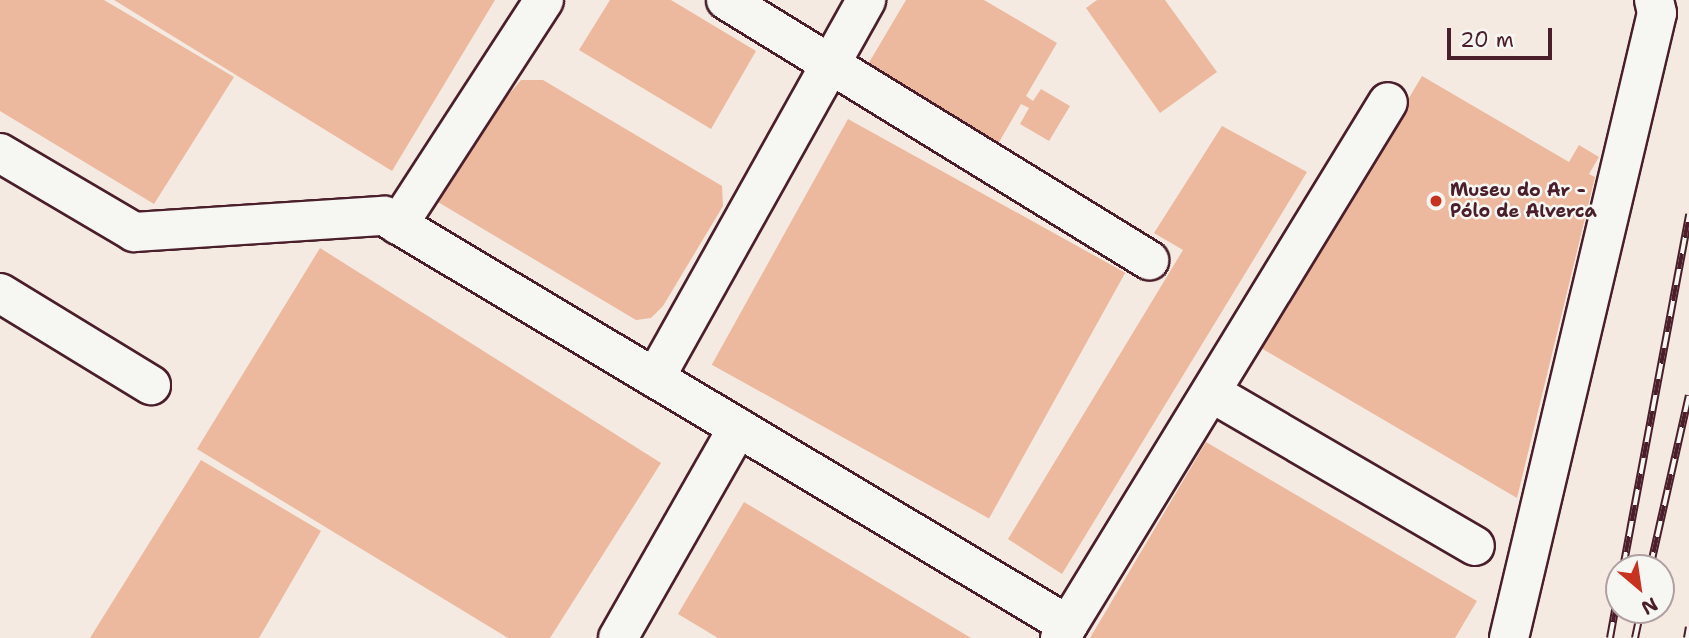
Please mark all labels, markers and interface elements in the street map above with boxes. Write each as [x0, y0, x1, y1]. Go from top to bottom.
scale bar [1451, 14, 1556, 58]
text: 20 m [1460, 26, 1514, 54]
place label: Museu do Ar - Pólo de Alverca [1450, 180, 1597, 222]
marker: Museu do Ar - Pólo de Alverca [1428, 193, 1444, 209]
north arrow [1605, 554, 1675, 624]
text: N [1637, 591, 1662, 621]

